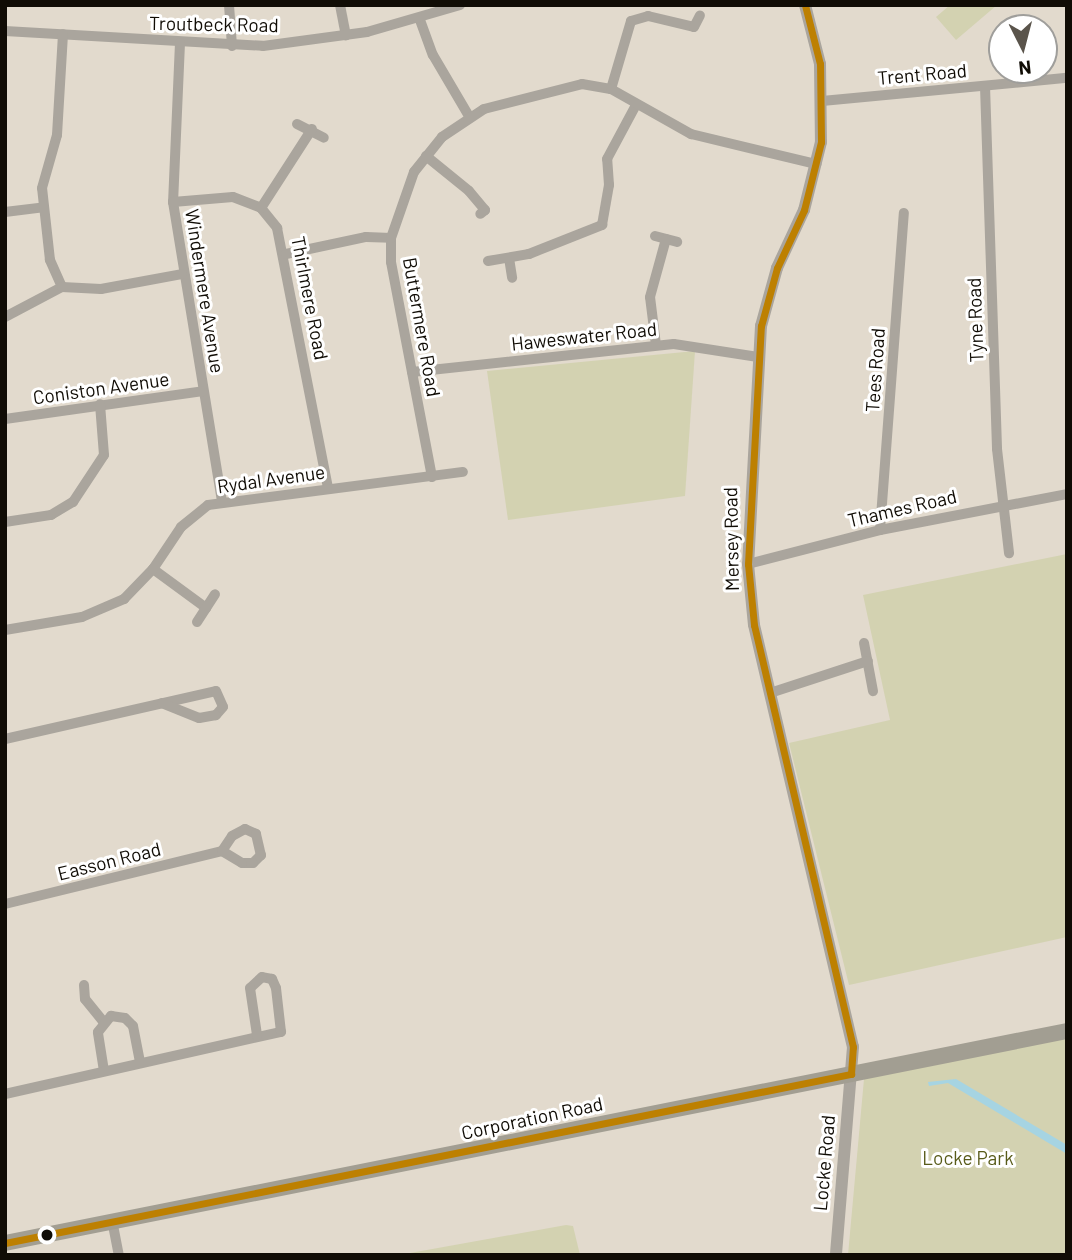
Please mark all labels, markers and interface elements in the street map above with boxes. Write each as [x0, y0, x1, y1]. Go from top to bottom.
street label: Troutbeck Road [149, 11, 279, 37]
north arrow [988, 14, 1058, 84]
text: N [1018, 56, 1033, 80]
street label: Trent Road [876, 59, 968, 89]
street label: Windermere Avenue [181, 207, 229, 375]
street label: Thirlmere Road [287, 234, 333, 362]
street label: Buttermere Road [399, 256, 445, 398]
street label: Tyne Road [962, 277, 988, 363]
street label: Haweswater Road [510, 317, 658, 355]
street label: Tees Road [861, 327, 889, 413]
street label: Coniston Avenue [31, 367, 171, 409]
street label: Rydal Avenue [216, 460, 326, 498]
street label: Thames Road [845, 484, 959, 532]
street label: Mersey Road [719, 487, 743, 591]
street label: Easson Road [55, 837, 163, 885]
street label: Corporation Road [459, 1092, 605, 1144]
street label: Locke Road [808, 1114, 840, 1212]
park label: Locke Park [922, 1147, 1014, 1169]
unlabelled marker [40, 1228, 54, 1242]

